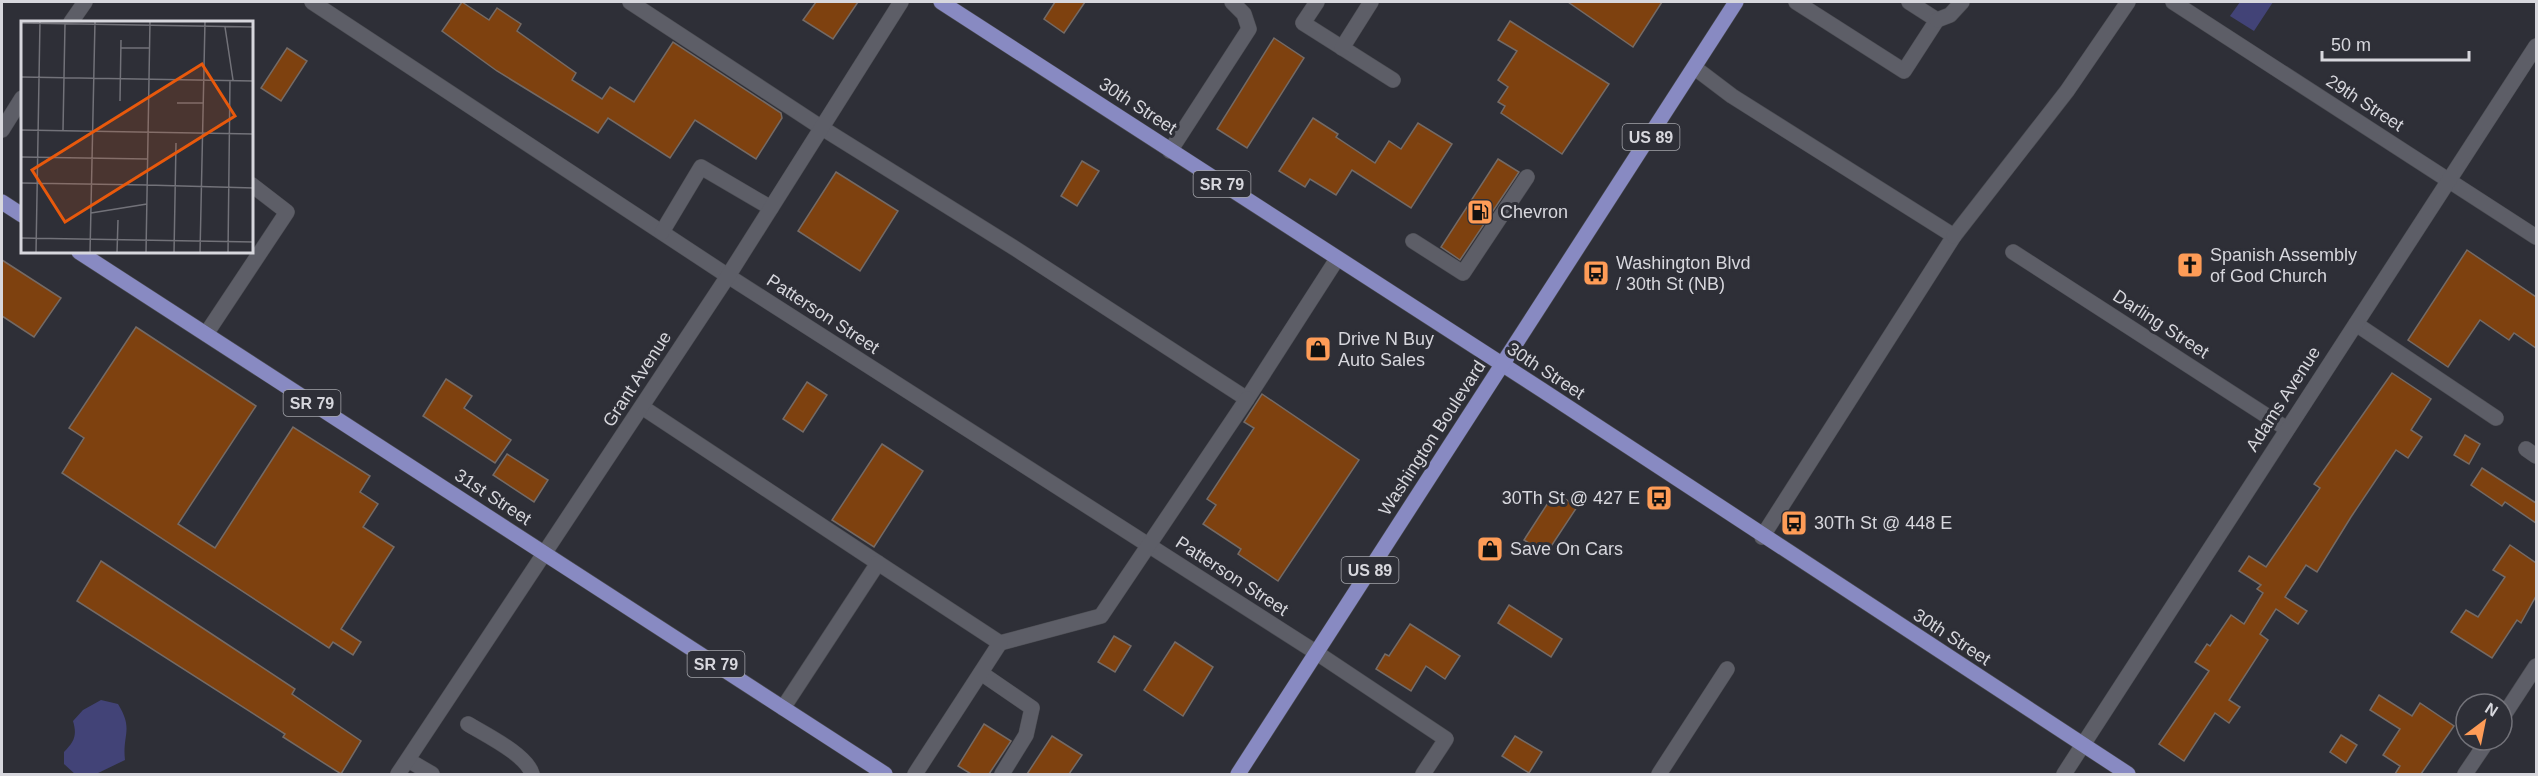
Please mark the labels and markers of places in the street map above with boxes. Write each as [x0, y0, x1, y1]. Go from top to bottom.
fuel station icon: Chevron [1465, 197, 1495, 227]
place label: Chevron [1500, 202, 1568, 222]
place label: Spanish Assembly of God Church [2210, 245, 2357, 286]
church icon: Spanish Assembly of God Church [2175, 250, 2205, 280]
place label: Washington Blvd / 30th St (NB) [1616, 253, 1750, 294]
bus stop icon: Washington Blvd / 30th St (NB) [1581, 258, 1611, 288]
place label: Drive N Buy Auto Sales [1338, 329, 1434, 370]
shop icon: Drive N Buy Auto Sales [1303, 334, 1333, 364]
bus stop icon: 30Th St @ 427 E [1644, 483, 1674, 513]
place label: 30Th St @ 427 E [1502, 488, 1640, 508]
bus stop icon: 30Th St @ 448 E [1779, 508, 1809, 538]
place label: 30Th St @ 448 E [1814, 513, 1952, 533]
shop icon: Save On Cars [1475, 534, 1505, 564]
place label: Save On Cars [1510, 539, 1623, 559]

